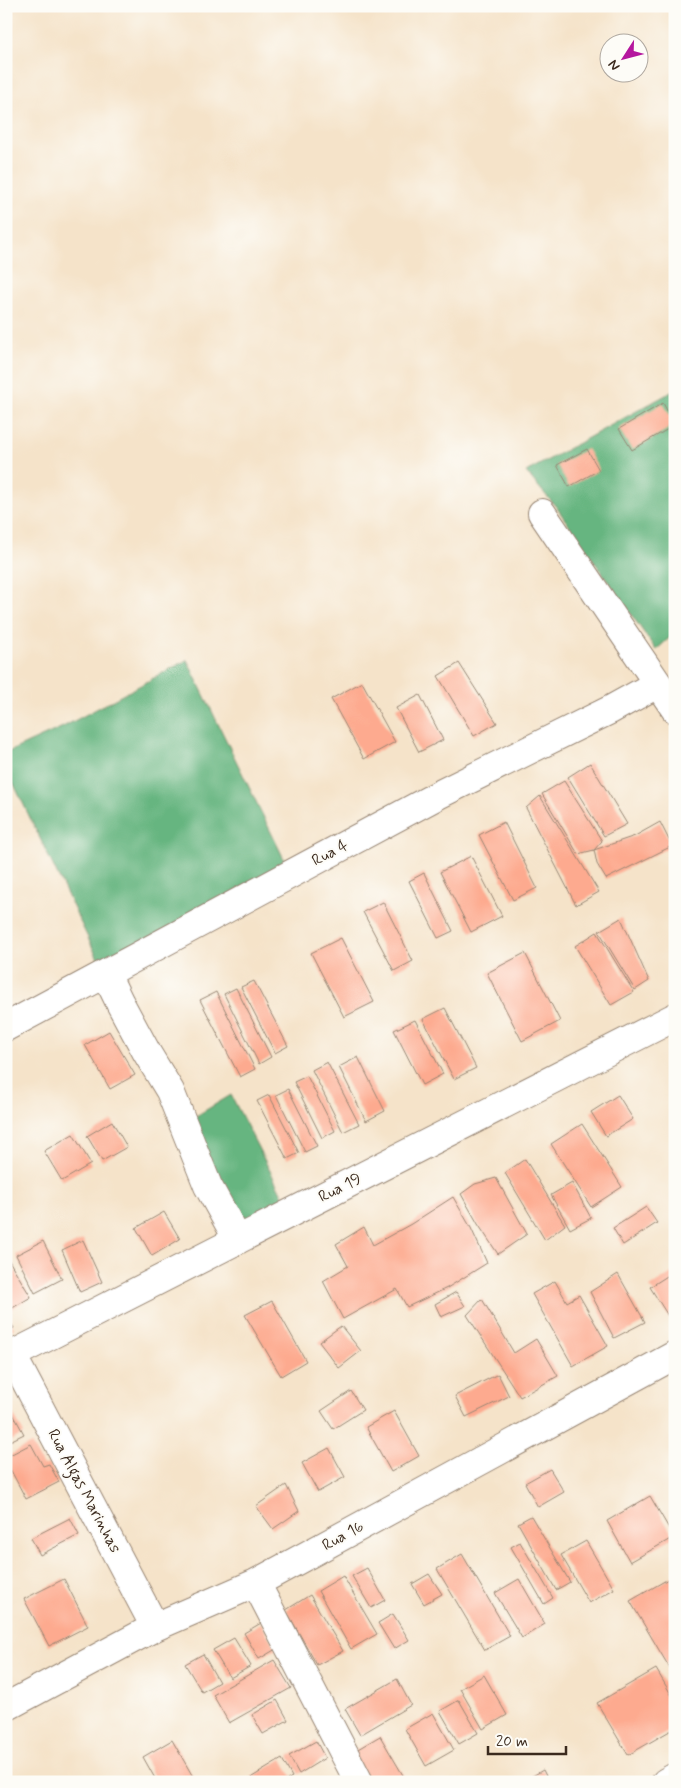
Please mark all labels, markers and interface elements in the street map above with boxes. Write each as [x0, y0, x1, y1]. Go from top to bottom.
north arrow [598, 32, 648, 82]
text: N [604, 56, 624, 74]
street label: Rua 4 [308, 835, 352, 871]
street label: Rua 19 [315, 1168, 365, 1208]
street label: Rua Algas Marinhas [42, 1425, 126, 1557]
street label: Rua 16 [318, 1516, 368, 1556]
scale bar [488, 1723, 566, 1755]
text: 20 m [496, 1732, 528, 1752]

